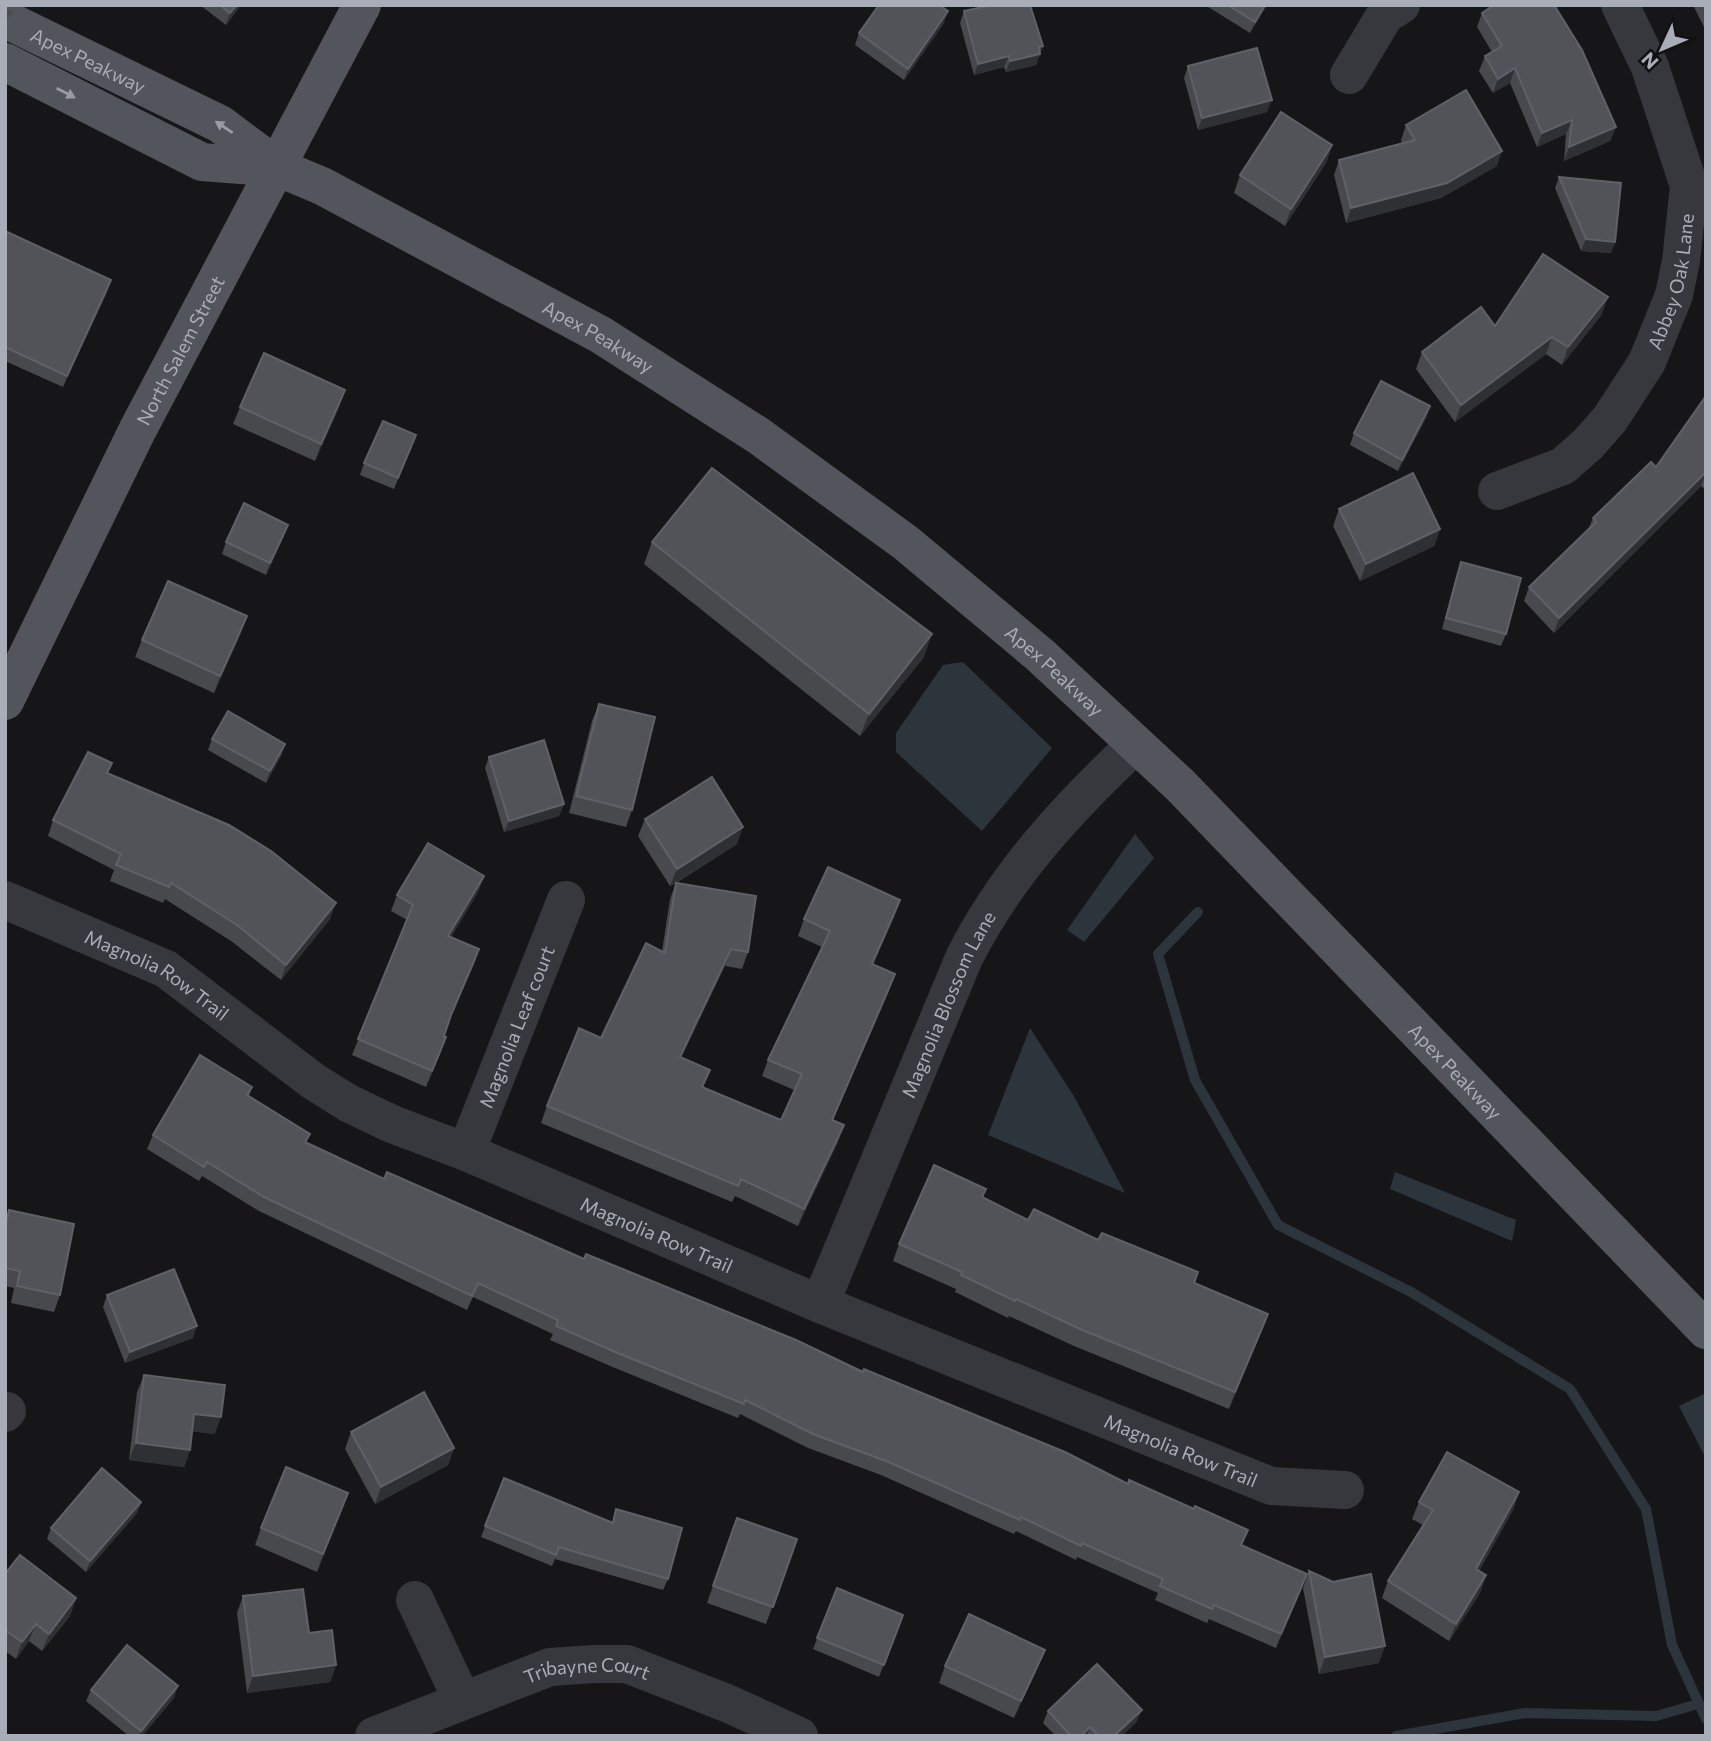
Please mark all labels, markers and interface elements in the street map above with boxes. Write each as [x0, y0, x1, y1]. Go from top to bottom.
north arrow [1627, 14, 1697, 84]
street label: Apex Peakway [28, 22, 150, 98]
text: N [1636, 48, 1663, 74]
one-way arrow [56, 87, 76, 98]
one-way arrow [214, 121, 234, 134]
street label: Abbey Oak Lane [1642, 212, 1698, 353]
street label: North Salem Street [131, 271, 229, 429]
street label: Apex Peakway [539, 295, 658, 377]
street label: Apex Peakway [1001, 620, 1109, 720]
street label: Magnolia Blossom Lane [896, 906, 1000, 1101]
street label: Magnolia Row Trail [82, 924, 234, 1025]
street label: Magnolia Leaf court [473, 942, 558, 1111]
street label: Apex Peakway [1404, 1018, 1507, 1124]
street label: Magnolia Row Trail [577, 1191, 737, 1277]
street label: Magnolia Row Trail [1101, 1409, 1261, 1491]
street label: Tribayne Court [520, 1652, 654, 1688]

